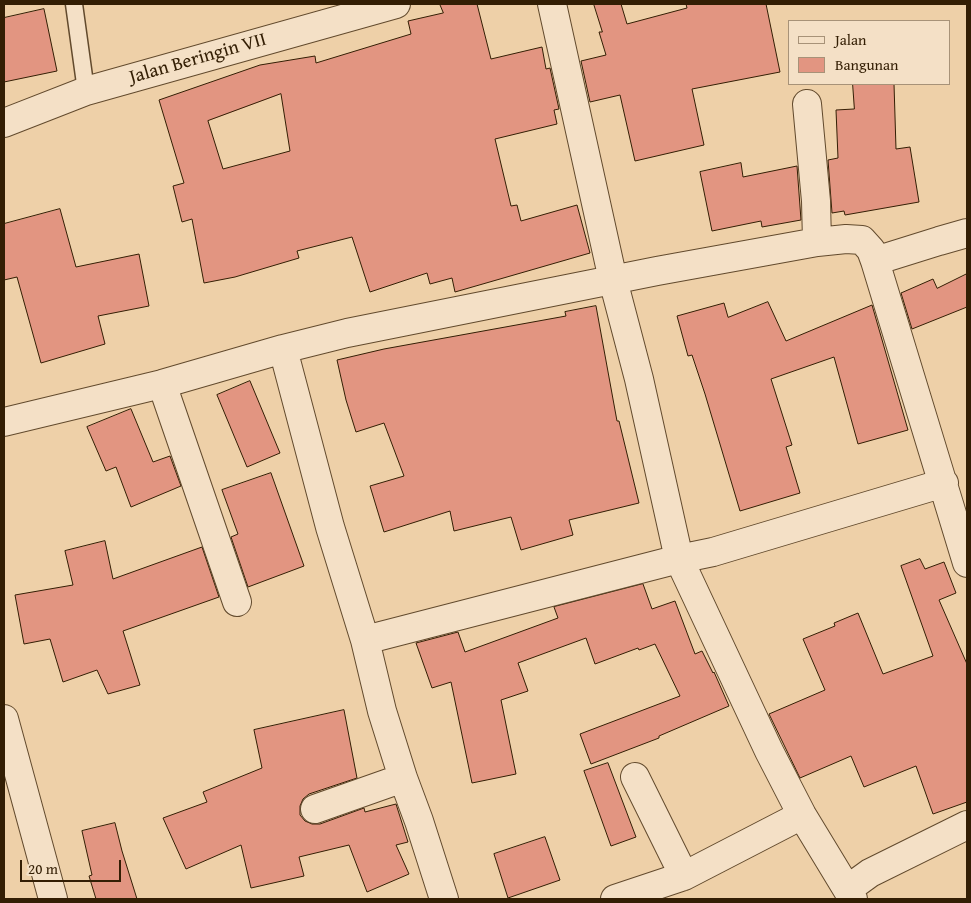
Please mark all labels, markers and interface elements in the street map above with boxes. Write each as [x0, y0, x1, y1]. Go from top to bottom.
legend [788, 20, 951, 85]
street label: Jalan Beringin VII [127, 29, 269, 89]
text: Jalan [835, 29, 867, 50]
text: Bangunan [835, 54, 899, 75]
scale bar [22, 850, 124, 882]
text: 20 m [28, 858, 58, 879]

